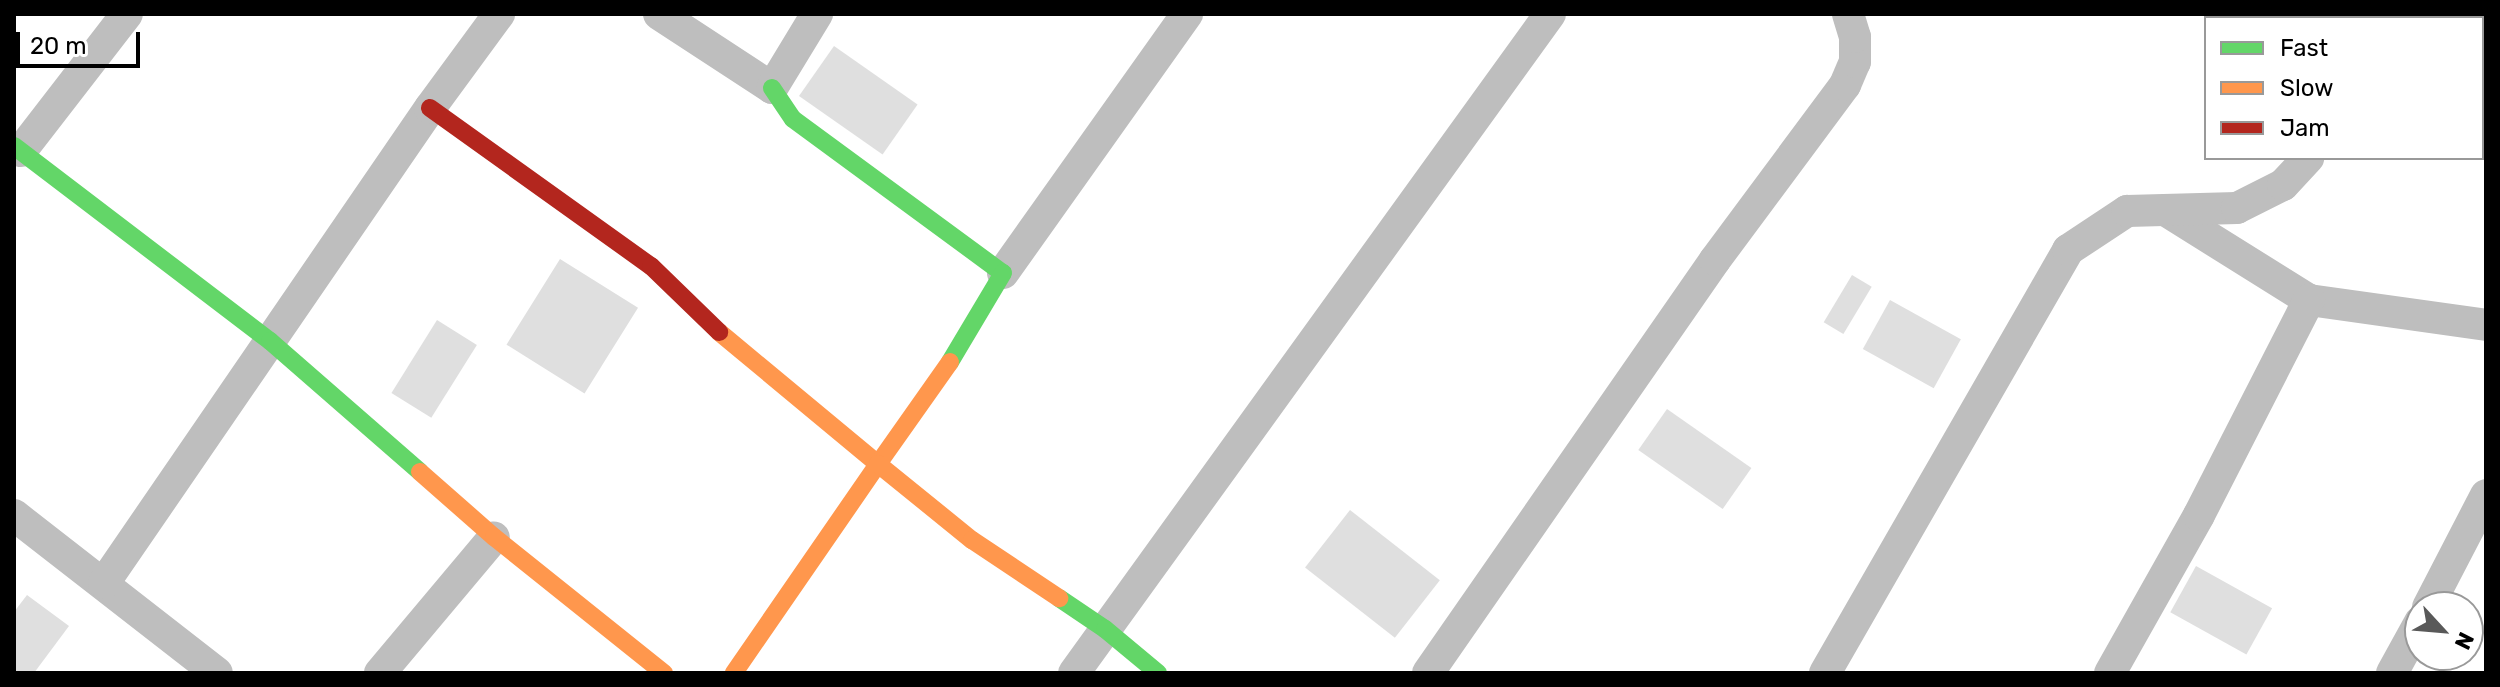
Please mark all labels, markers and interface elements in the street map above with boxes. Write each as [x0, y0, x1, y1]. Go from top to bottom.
scale bar [20, 16, 144, 66]
legend [2204, 16, 2484, 160]
text: 20 m [30, 32, 87, 60]
text: Fast [2280, 34, 2328, 62]
text: Slow [2280, 74, 2333, 102]
text: Jam [2280, 114, 2330, 142]
north arrow [2404, 591, 2484, 671]
text: N [2449, 628, 2480, 654]

